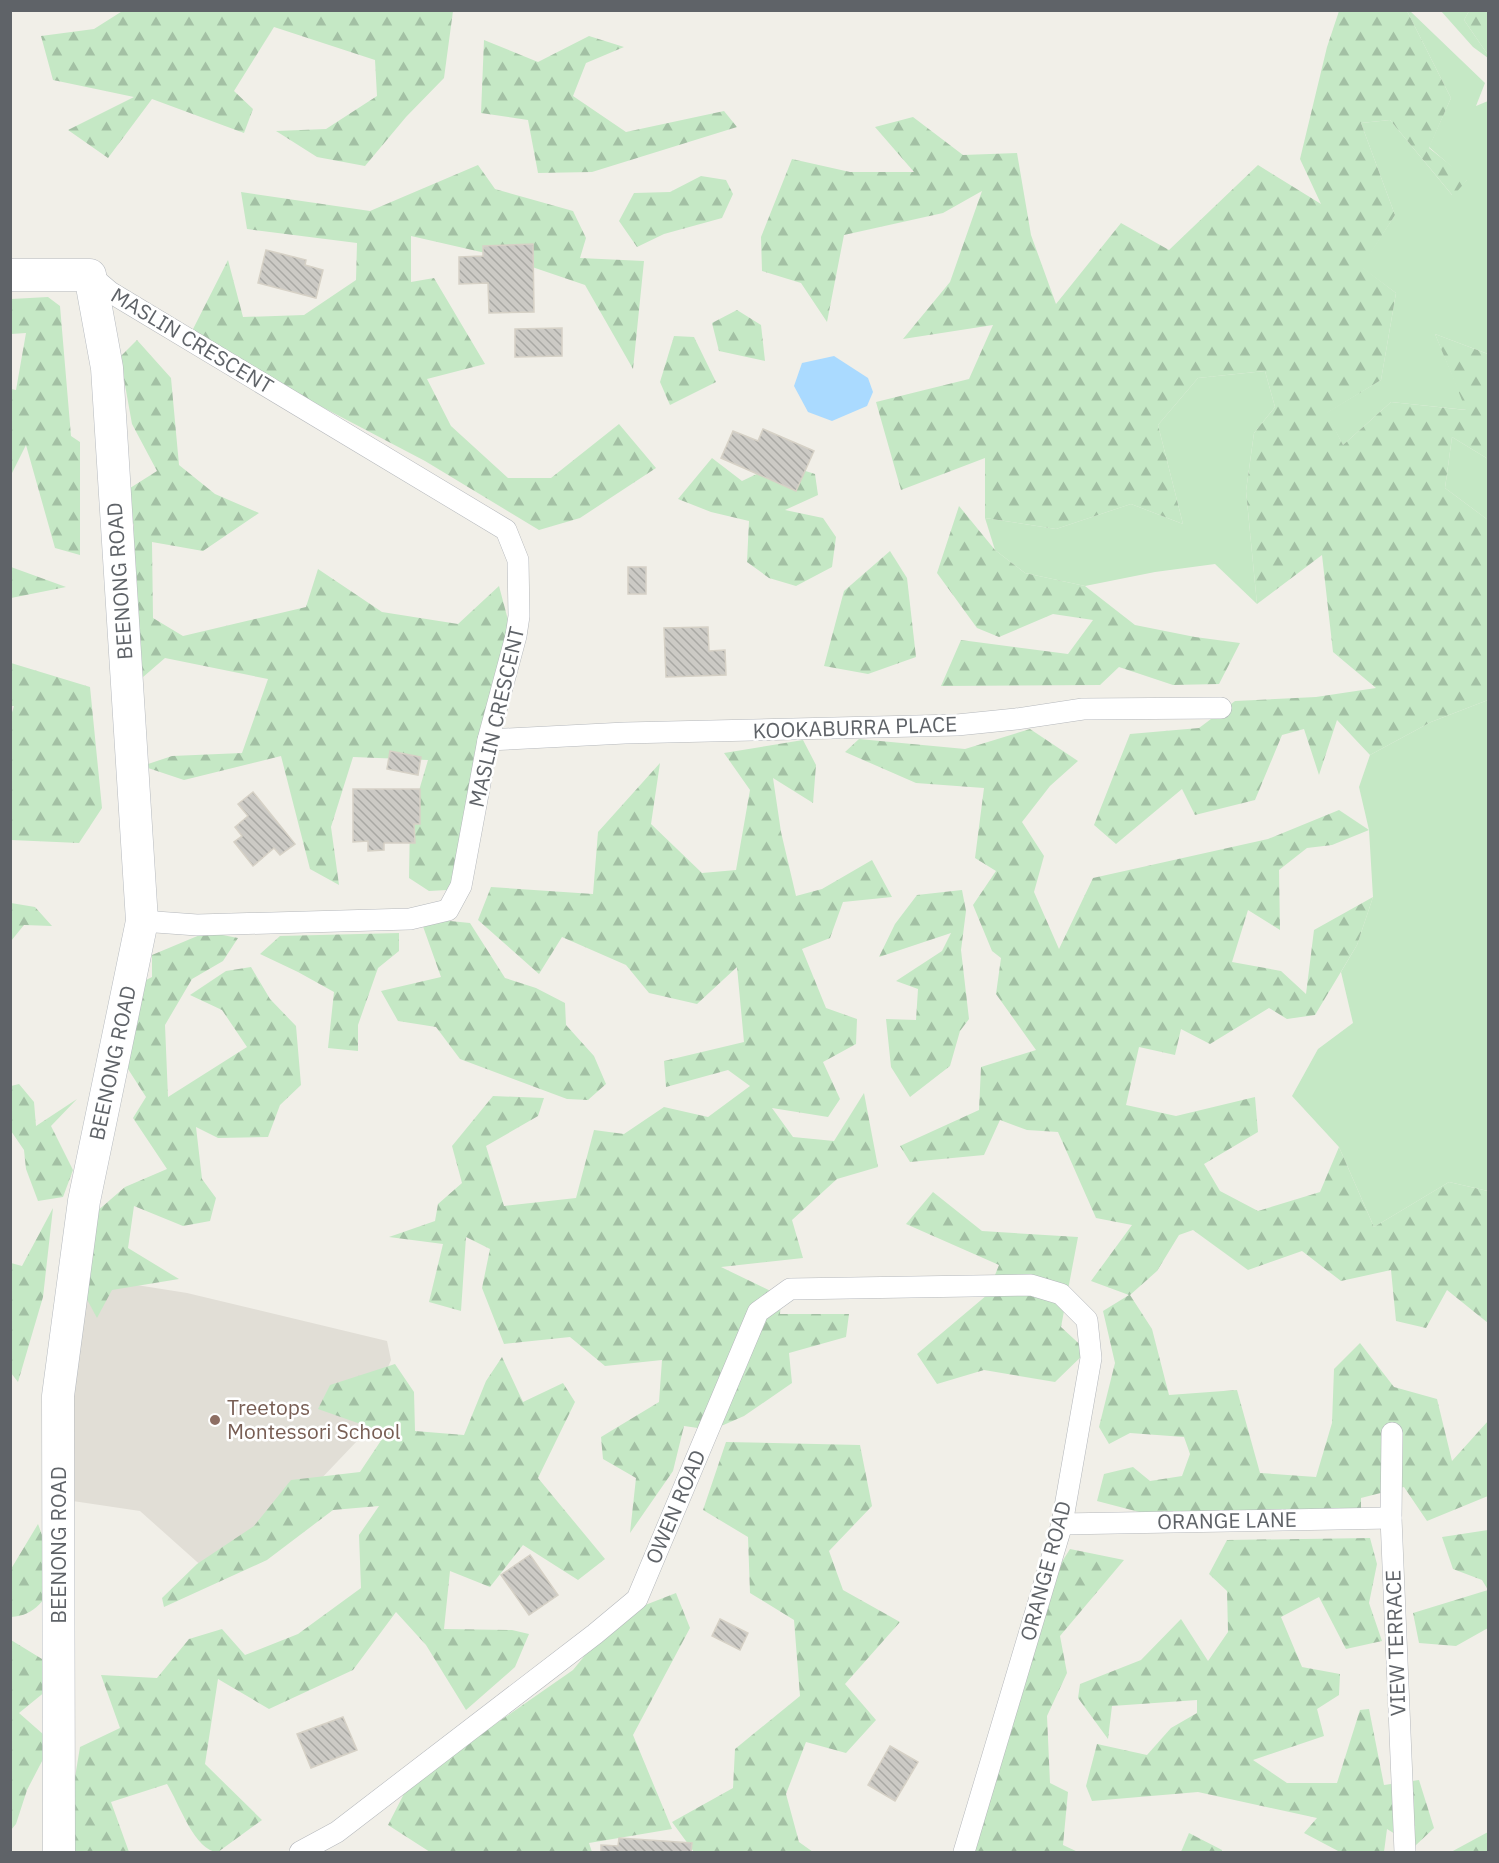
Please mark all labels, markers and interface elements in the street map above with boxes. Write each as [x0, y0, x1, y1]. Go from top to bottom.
street label: MASLIN CRESCENT [106, 281, 279, 400]
street label: BEENONG ROAD [100, 501, 138, 661]
street label: MASLIN CRESCENT [462, 624, 530, 810]
street label: KOOKABURRA PLACE [752, 709, 958, 745]
street label: BEENONG ROAD [82, 983, 142, 1143]
place label: Treetops Montessori School [227, 1393, 401, 1445]
marker: Treetops Montessori School [208, 1413, 222, 1427]
street label: OWEN ROAD [639, 1445, 712, 1568]
street label: BEENONG ROAD [44, 1466, 72, 1624]
street label: ORANGE ROAD [1013, 1498, 1077, 1644]
street label: ORANGE LANE [1157, 1505, 1297, 1535]
street label: VIEW TERRACE [1378, 1569, 1412, 1717]

